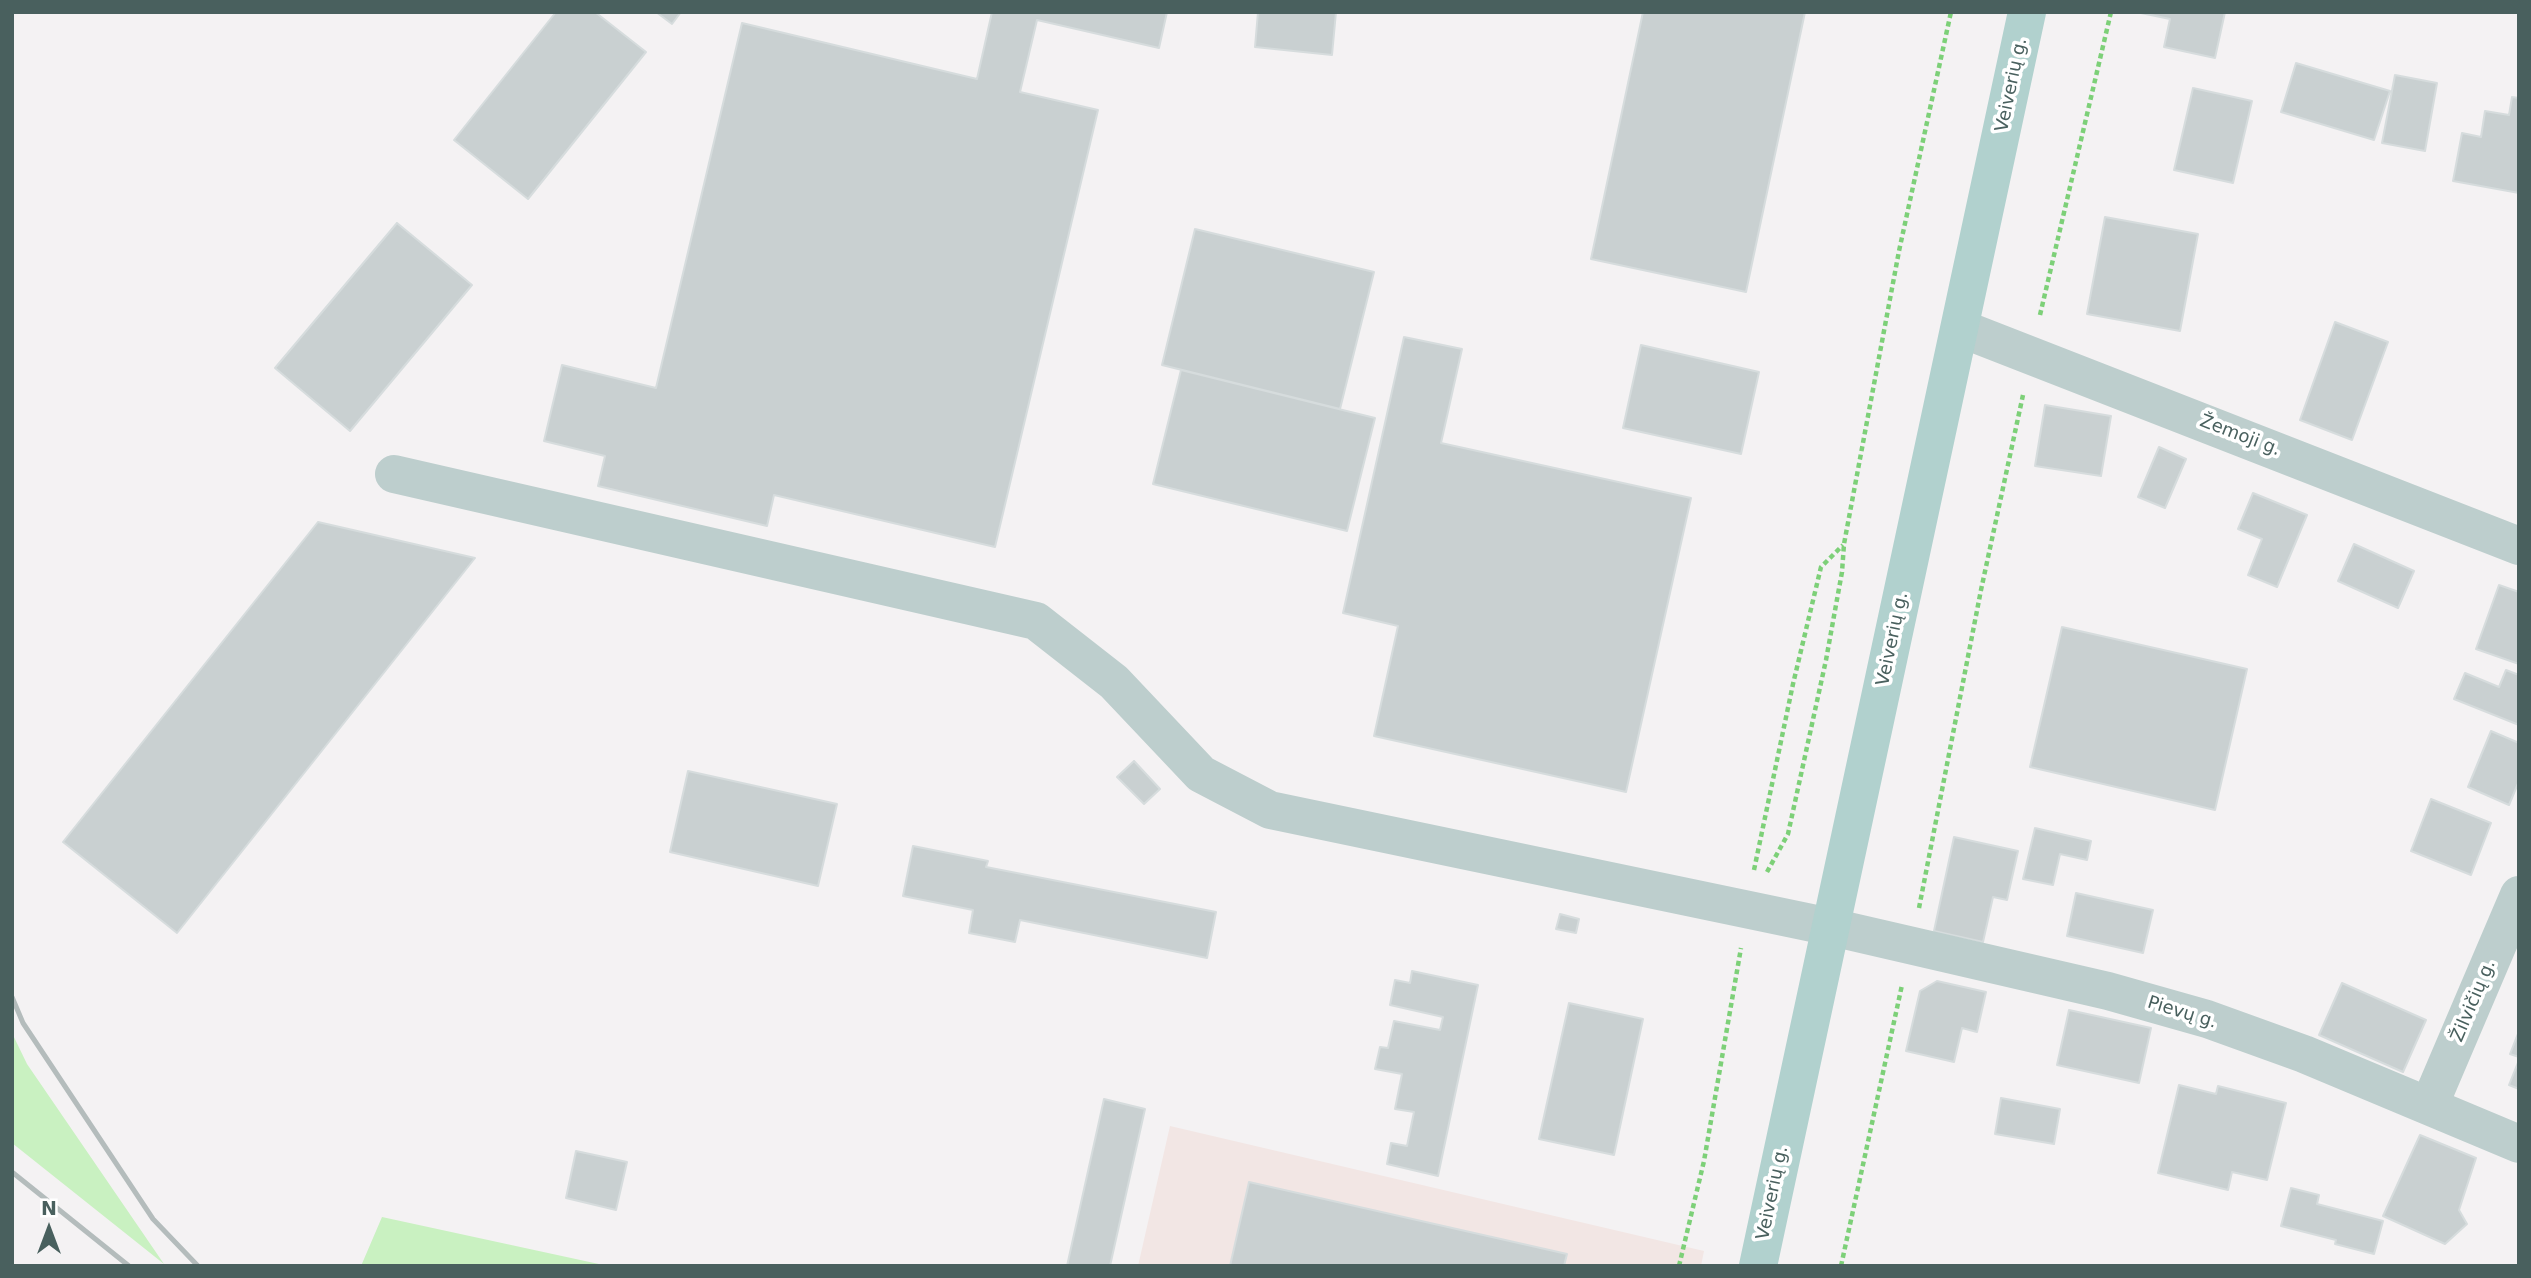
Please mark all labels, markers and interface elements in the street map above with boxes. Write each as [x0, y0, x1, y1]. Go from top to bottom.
street label: Veiverių g. [1992, 36, 2032, 134]
street label: Žemoji g. [2197, 411, 2283, 461]
street label: Veiverių g. [1873, 590, 1913, 688]
street label: Žilvičių g. [2447, 957, 2501, 1045]
street label: Pievų g. [2145, 992, 2219, 1034]
street label: Veiverių g. [1753, 1144, 1793, 1242]
north arrow [14, 1194, 84, 1264]
text: N [41, 1197, 57, 1219]

